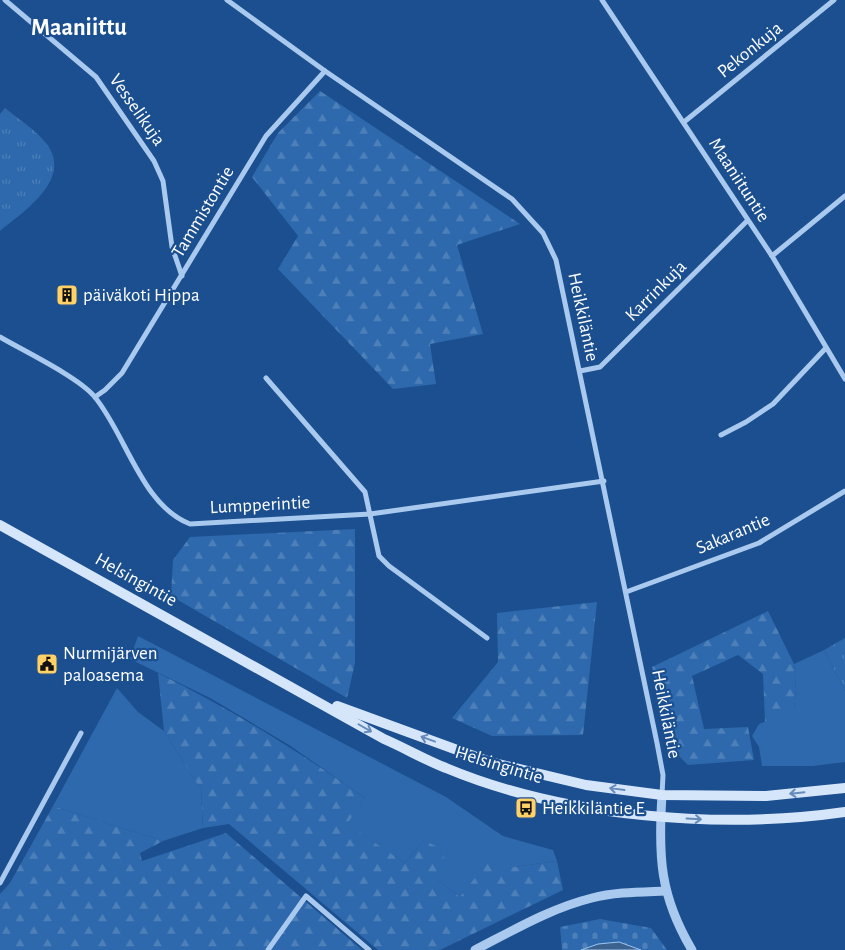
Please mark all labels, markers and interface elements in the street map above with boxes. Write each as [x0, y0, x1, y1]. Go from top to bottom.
district label: Maaniittu [31, 16, 127, 40]
street label: Pekonkuja [714, 18, 786, 82]
street label: Vesselikuja [105, 71, 169, 150]
street label: Maaniituntie [705, 135, 773, 225]
street label: Tammistontie [168, 163, 238, 261]
street label: Karrinkuja [622, 257, 690, 325]
street label: Heikkiläntie [564, 271, 602, 363]
building icon: päiväkoti Hippa [55, 283, 79, 307]
place label: päiväkoti Hippa [83, 286, 200, 305]
street label: Lumpperintie [209, 493, 311, 517]
street label: Sakarantie [693, 510, 773, 558]
street label: Helsingintie [92, 550, 180, 610]
place label: Nurmijärven paloasema [63, 644, 158, 685]
public building icon: Nurmijärven paloasema [35, 652, 59, 676]
street label: Heikkiläntie [648, 668, 684, 760]
one-way arrow [358, 723, 372, 733]
one-way arrow [421, 734, 436, 743]
street label: Helsingintie [453, 743, 545, 787]
one-way arrow [609, 784, 625, 794]
one-way arrow [789, 788, 805, 798]
bus stop icon: Heikkiläntie E [514, 796, 538, 820]
place label: Heikkiläntie E [542, 799, 645, 818]
one-way arrow [686, 814, 702, 823]

